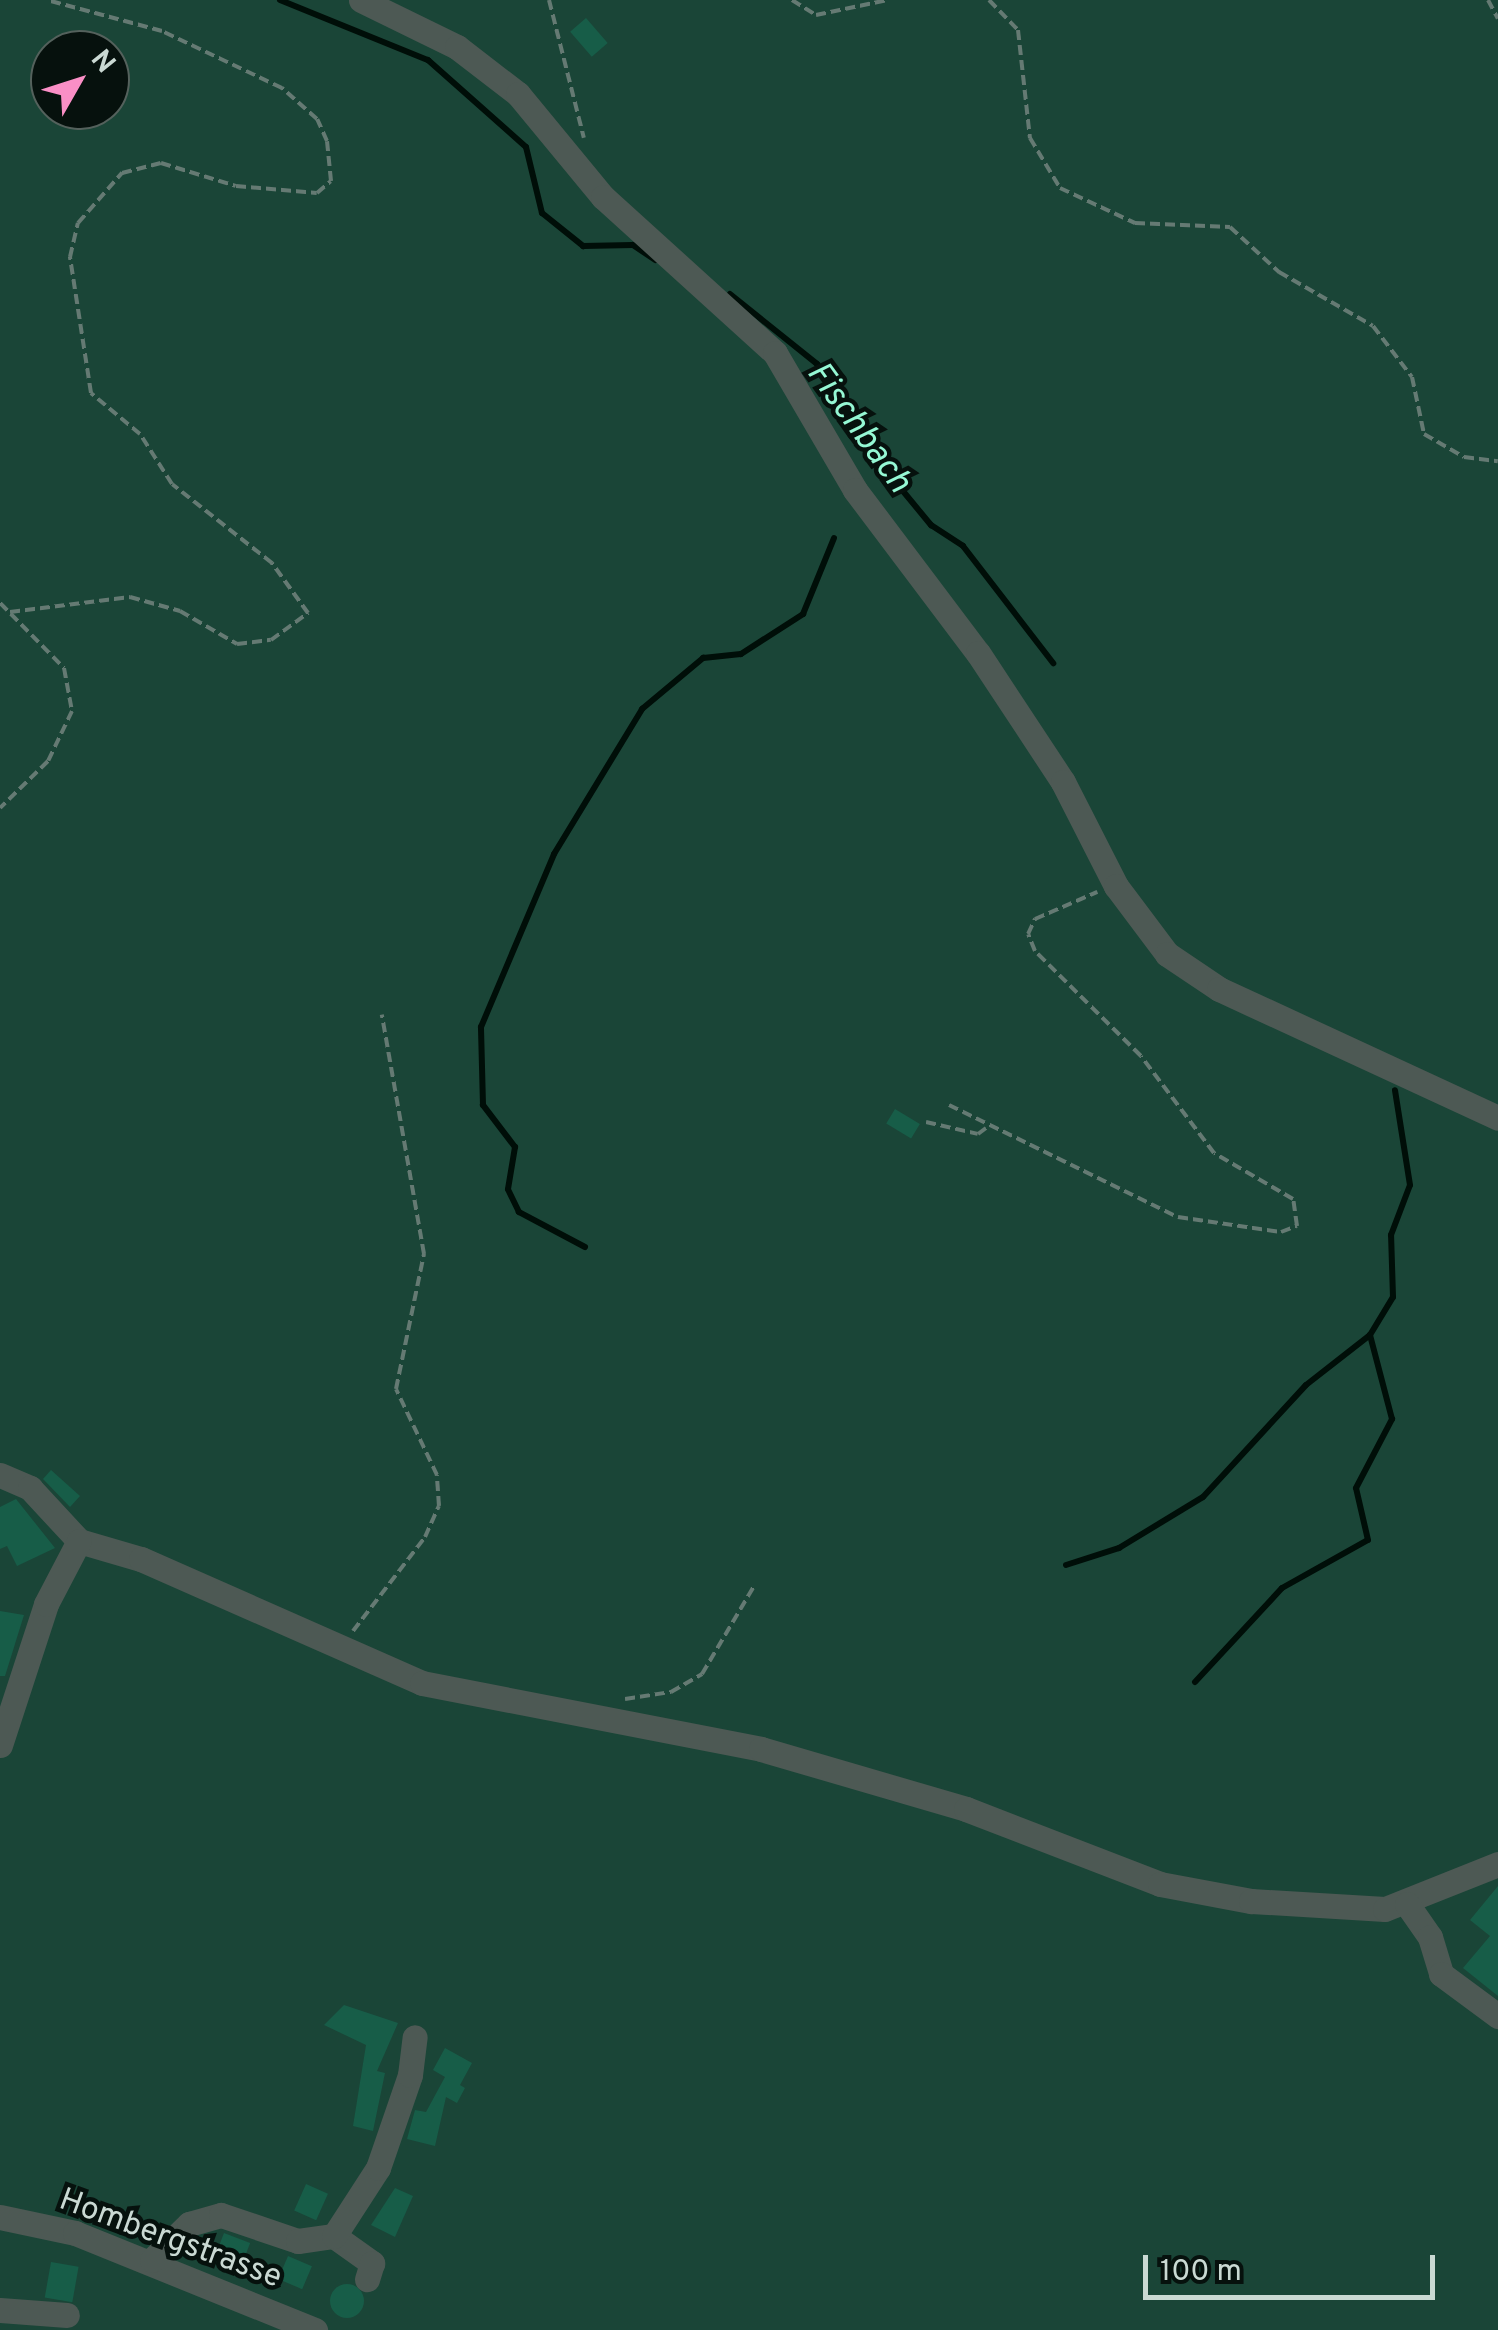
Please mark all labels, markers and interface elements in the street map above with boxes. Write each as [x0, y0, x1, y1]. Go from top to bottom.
north arrow [30, 30, 130, 130]
text: N [81, 43, 122, 82]
water label: Fischbach [796, 354, 920, 502]
street label: Hombergstrasse [53, 2182, 287, 2298]
scale bar [1148, 2235, 1440, 2297]
text: 100 m [1160, 2254, 1242, 2291]

